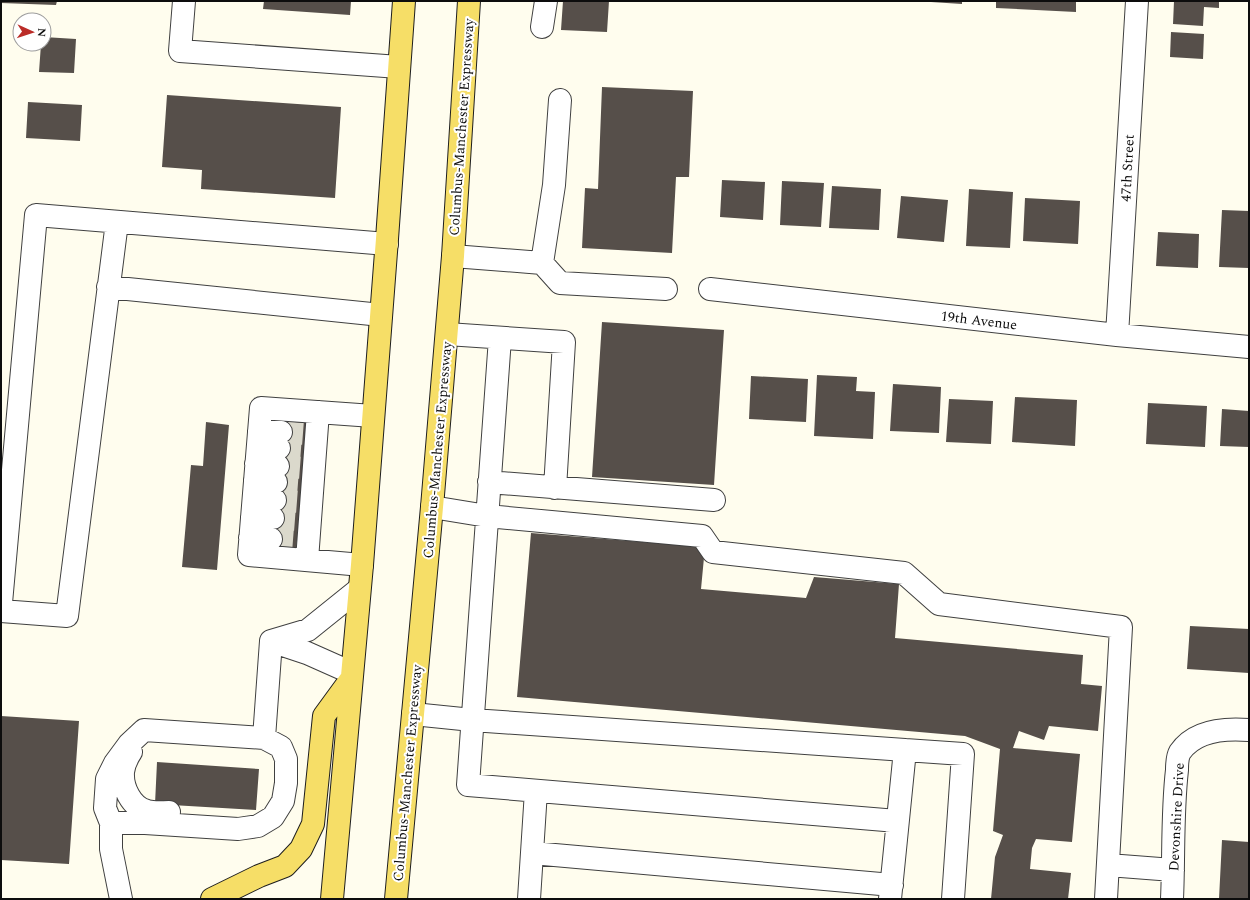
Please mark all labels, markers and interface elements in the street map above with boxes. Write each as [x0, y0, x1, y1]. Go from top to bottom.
north arrow [12, 12, 52, 52]
street label: Columbus-Manchester Expressway [443, 16, 480, 236]
text: N [33, 28, 50, 37]
street label: 47th Street [1115, 134, 1140, 202]
street label: 19th Avenue [940, 305, 1019, 336]
street label: Columbus-Manchester Expressway [418, 339, 458, 559]
street label: Columbus-Manchester Expressway [388, 662, 428, 882]
street label: Devonshire Drive [1163, 762, 1190, 872]

